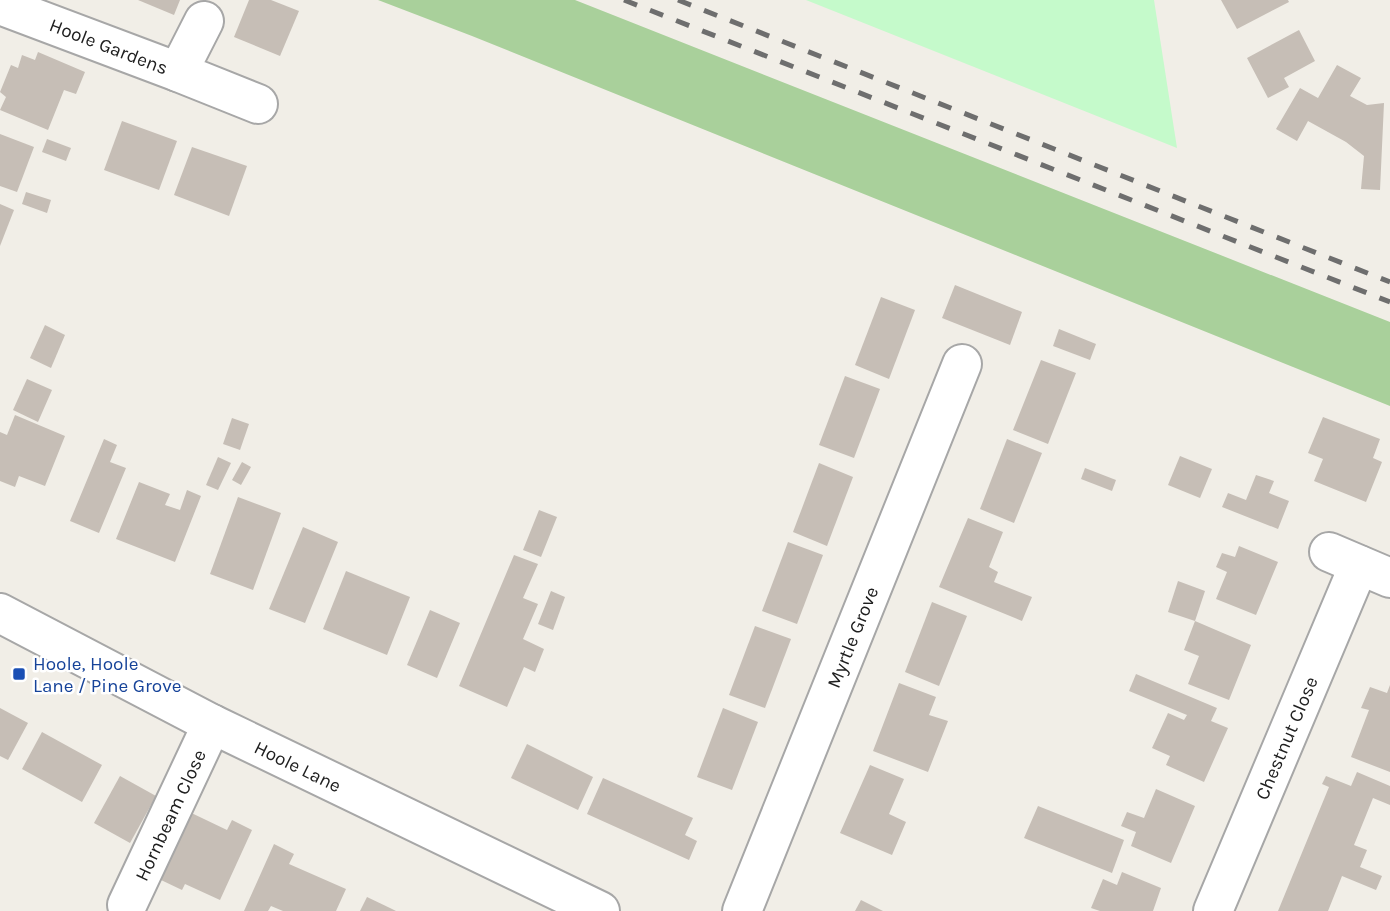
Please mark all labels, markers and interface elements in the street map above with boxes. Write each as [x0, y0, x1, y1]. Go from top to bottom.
street label: Hoole Gardens [46, 14, 171, 80]
street label: Myrtle Grove [823, 583, 883, 691]
place label: Hoole, Hoole Lane / Pine Grove [33, 653, 182, 697]
marker: Hoole, Hoole Lane / Pine Grove [11, 666, 27, 682]
street label: Chestnut Close [1251, 673, 1323, 803]
street label: Hoole Lane [251, 736, 344, 797]
street label: Hornbeam Close [131, 746, 211, 885]

